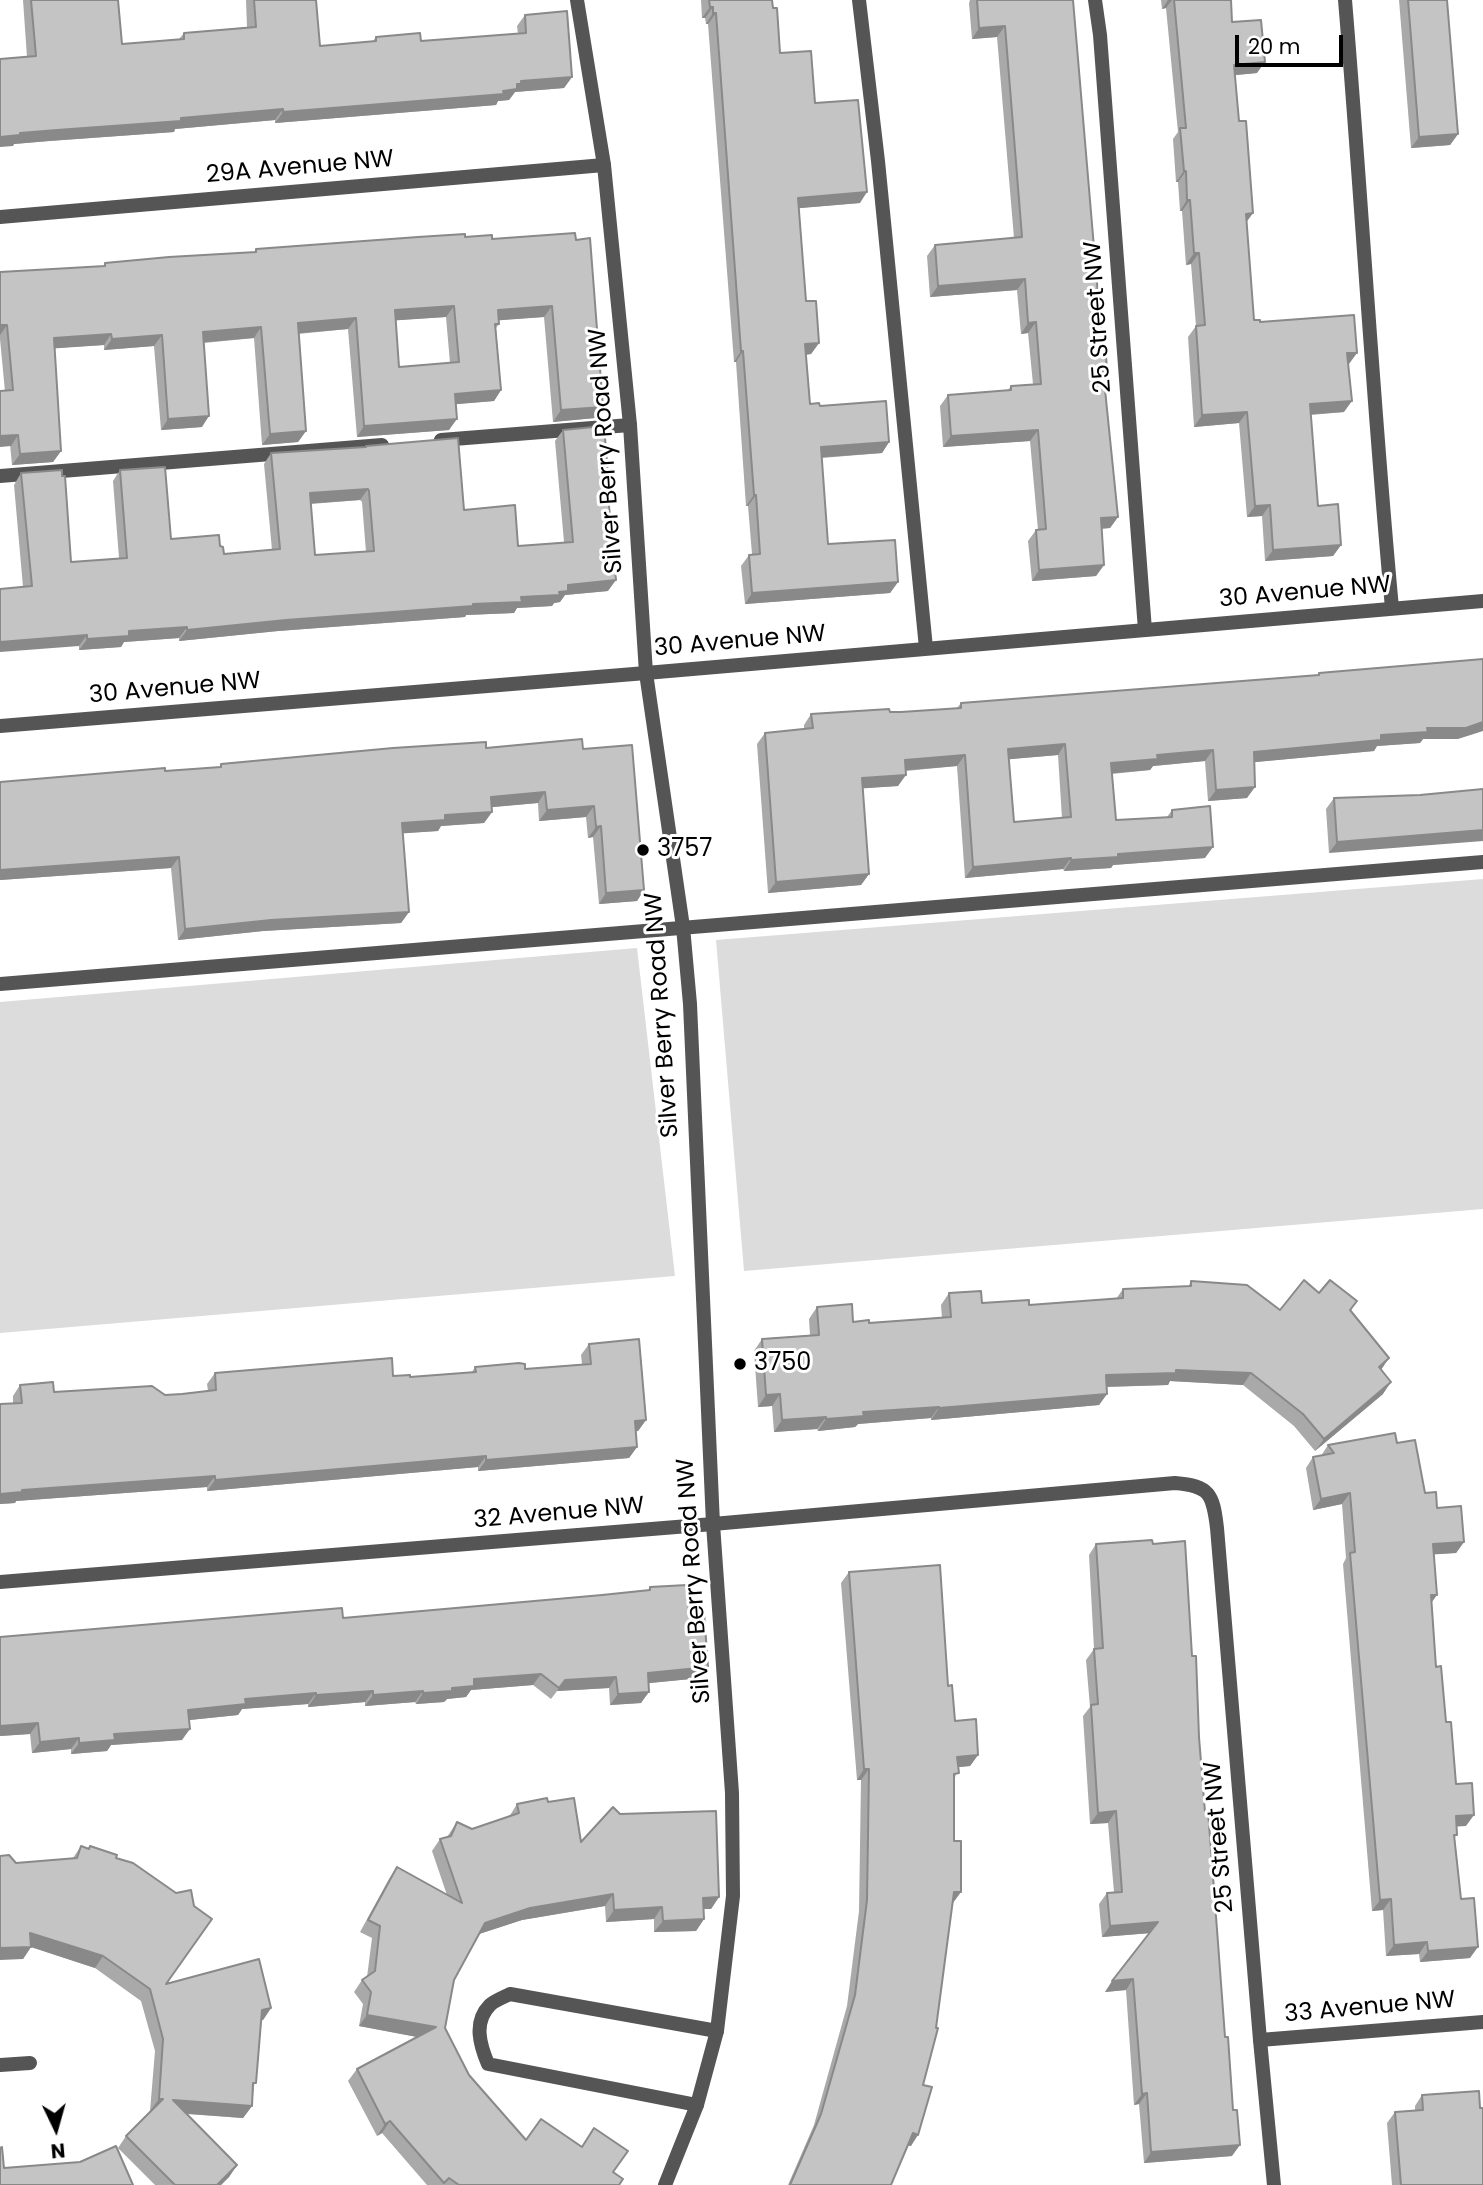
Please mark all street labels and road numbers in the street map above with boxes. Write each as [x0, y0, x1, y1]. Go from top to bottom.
street label: 29A Avenue NW [205, 145, 395, 191]
street label: 25 Street NW [1079, 240, 1119, 394]
street label: Silver Berry Road NW [584, 327, 630, 575]
street label: 30 Avenue NW [1218, 571, 1392, 615]
street label: 30 Avenue NW [653, 620, 827, 664]
street label: 30 Avenue NW [88, 667, 262, 711]
street label: Silver Berry Road NW [640, 891, 686, 1139]
street label: Silver Berry Road NW [672, 1457, 718, 1705]
street label: 32 Avenue NW [472, 1492, 646, 1536]
street label: 25 Street NW [1199, 1760, 1241, 1914]
street label: 33 Avenue NW [1283, 1986, 1457, 2030]

